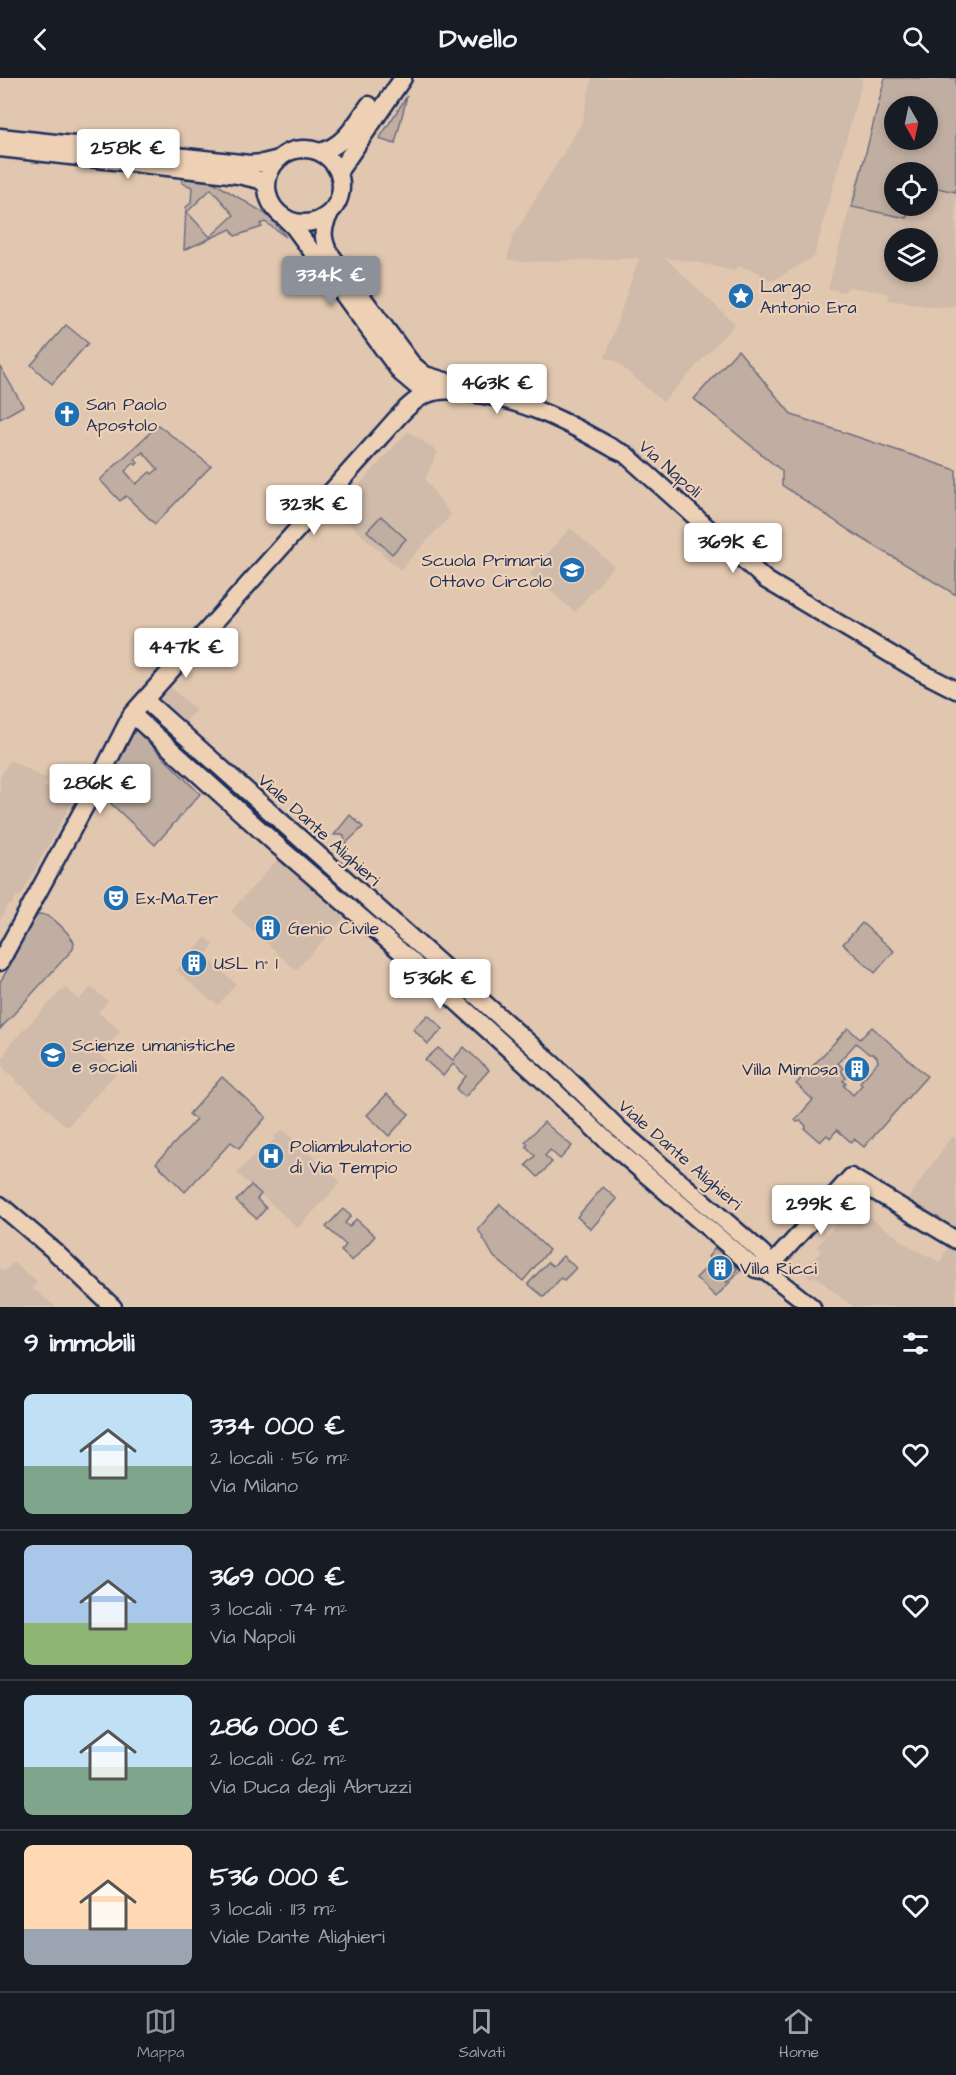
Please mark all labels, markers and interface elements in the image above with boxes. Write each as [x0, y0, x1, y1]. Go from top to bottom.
text: Dwello [439, 20, 517, 58]
icon: back [24, 23, 57, 56]
icon: search [899, 23, 932, 56]
north arrow [884, 96, 938, 150]
map controls [884, 96, 938, 282]
pin: 258K € [79, 129, 177, 180]
text: 258K € [91, 134, 165, 162]
button: locate [884, 162, 938, 216]
button: layers [884, 228, 938, 282]
pin: 334K € [282, 256, 380, 307]
text: 334K € [296, 261, 366, 289]
place label: Largo Antonio Era [760, 274, 857, 320]
place icon: Largo Antonio Era [726, 281, 756, 311]
pin: 463K € [448, 364, 546, 415]
text: 463K € [461, 369, 533, 397]
place label: San Paolo Apostolo [86, 392, 167, 438]
church icon: San Paolo Apostolo [52, 399, 82, 429]
street label: Via Napoli [633, 434, 707, 504]
pin: 323K € [265, 485, 363, 536]
text: 323K € [280, 490, 348, 518]
pin: 369K € [684, 523, 782, 574]
text: 369K € [698, 528, 768, 556]
place label: Scuola Primaria Ottavo Circolo [421, 548, 552, 594]
school or university icon: Scuola Primaria Ottavo Circolo [557, 555, 587, 585]
pin: 447K € [137, 628, 235, 679]
text: 447K € [148, 633, 224, 661]
pin: 286K € [51, 764, 149, 815]
street label: Viale Dante Alighieri [251, 768, 386, 893]
text: 286K € [64, 769, 136, 797]
theatre icon: Ex-Ma.Ter [101, 883, 131, 913]
place label: Ex-Ma.Ter [136, 886, 218, 911]
building icon: Genio Civile [253, 913, 283, 943]
place label: Genio Civile [288, 916, 380, 941]
building icon: USL n° 1 [179, 948, 209, 978]
place label: USL n° 1 [214, 951, 278, 976]
pin: 536K € [391, 959, 489, 1010]
text: 536K € [404, 964, 476, 992]
place label: Scienze umanistiche e sociali [72, 1033, 236, 1079]
school or university icon: Scienze umanistiche e sociali [38, 1040, 68, 1070]
building icon: Villa Mimosa [842, 1054, 872, 1084]
place label: Villa Mimosa [742, 1057, 838, 1082]
street label: Viale Dante Alighieri [612, 1094, 748, 1217]
place label: Poliambulatorio di Via Tempio [290, 1134, 412, 1180]
hospital icon: Poliambulatorio di Via Tempio [256, 1141, 286, 1171]
pin: 299K € [772, 1185, 870, 1236]
text: 299K € [786, 1190, 856, 1218]
building icon: Villa Ricci [705, 1253, 735, 1283]
place label: Villa Ricci [740, 1256, 817, 1281]
text: 9 immobili [24, 1325, 135, 1361]
icon: filters [899, 1327, 932, 1360]
text: 334 000 € [210, 1408, 345, 1444]
icon: home [72, 1418, 144, 1490]
icon: heart [899, 1438, 932, 1471]
text: 2 locali · 56 m² [210, 1444, 349, 1472]
text: Via Milano [210, 1472, 298, 1500]
text: 369 000 € [210, 1559, 345, 1595]
icon: home [72, 1569, 144, 1641]
icon: heart [899, 1589, 932, 1622]
text: 3 locali · 74 m² [210, 1595, 347, 1623]
text: Via Napoli [210, 1623, 295, 1651]
text: 286 000 € [210, 1709, 349, 1745]
icon: home [72, 1719, 144, 1791]
icon: heart [899, 1739, 932, 1772]
text: 2 locali · 62 m² [210, 1745, 347, 1773]
text: Via Duca degli Abruzzi [210, 1773, 411, 1801]
text: 536 000 € [210, 1859, 349, 1895]
icon: home [72, 1869, 144, 1941]
icon: heart [899, 1889, 932, 1922]
text: 3 locali · 113 m² [210, 1895, 337, 1923]
text: Viale Dante Alighieri [210, 1923, 385, 1951]
tab: Mappa [137, 2005, 184, 2063]
tab: Salvati [459, 2005, 505, 2063]
tab: Home [779, 2005, 819, 2063]

